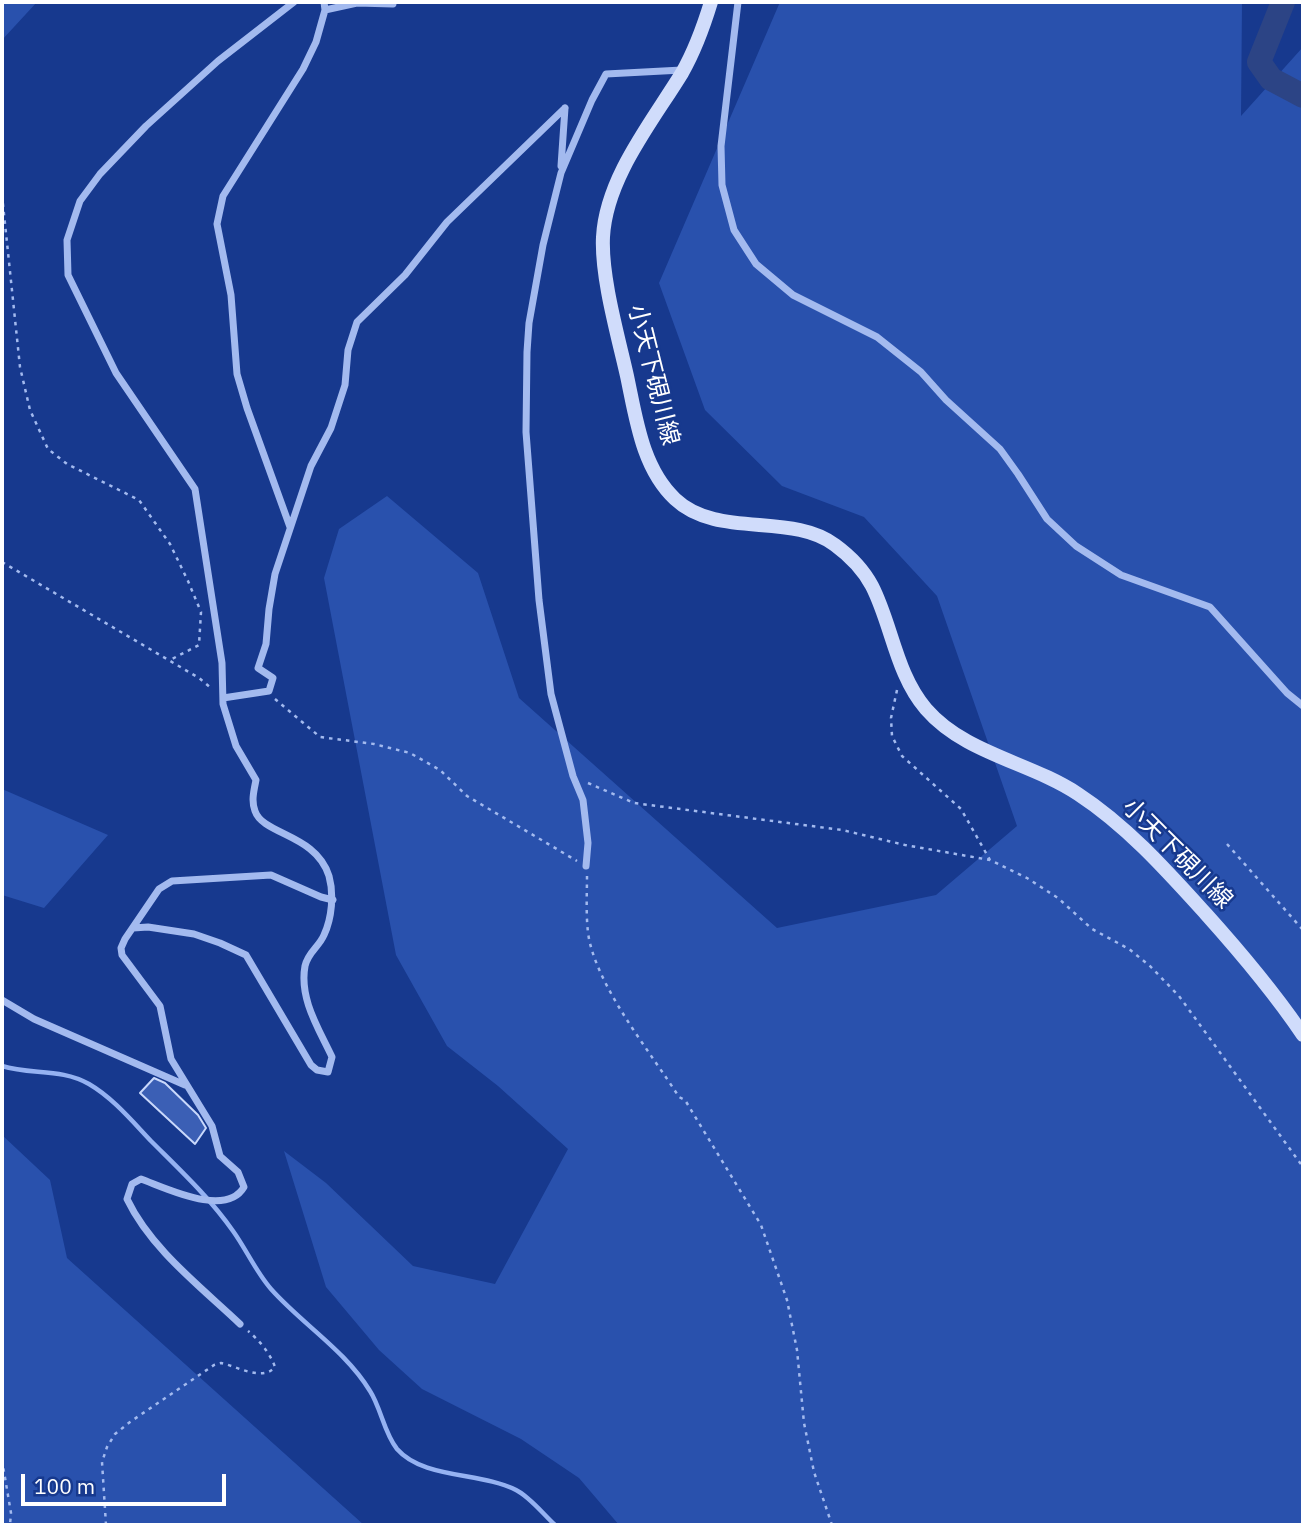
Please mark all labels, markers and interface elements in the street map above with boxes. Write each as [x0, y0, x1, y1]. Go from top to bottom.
street label: 小天下硯川線 [622, 302, 684, 448]
street label: 小天下硯川線 [1116, 793, 1238, 915]
scale bar [24, 1460, 229, 1504]
text: 100 m [34, 1472, 95, 1500]

